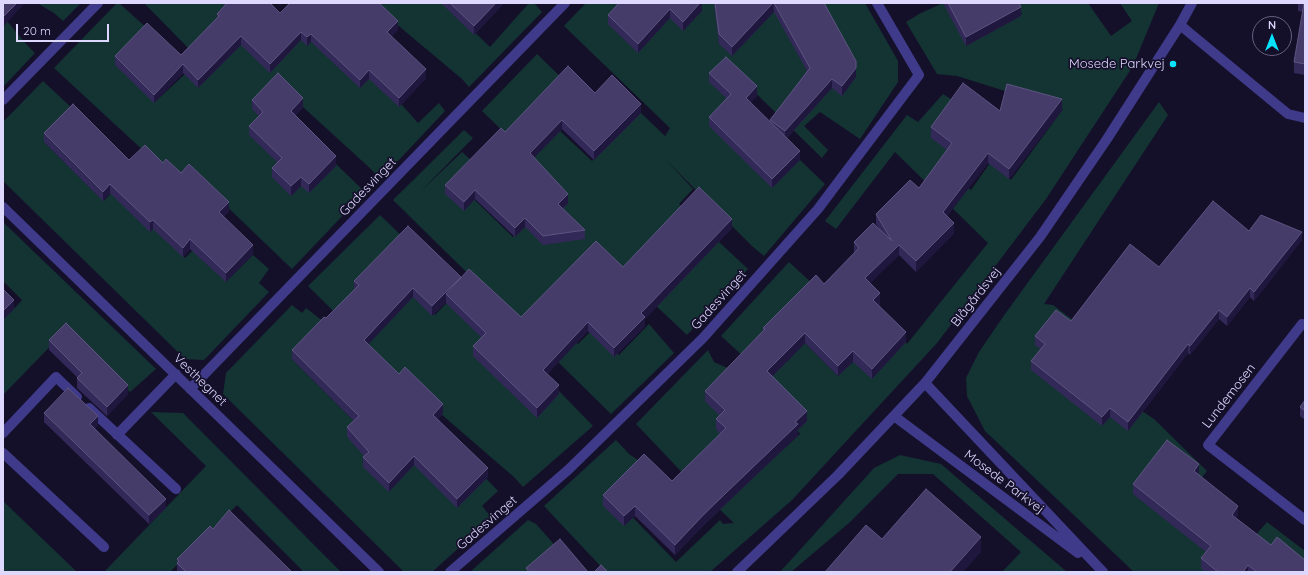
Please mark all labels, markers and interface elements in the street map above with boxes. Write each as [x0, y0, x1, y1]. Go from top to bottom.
scale bar [18, 16, 111, 42]
north arrow [1252, 16, 1292, 56]
text: N [1268, 18, 1276, 32]
text: 20 m [23, 23, 51, 38]
place label: Mosede Parkvej [1069, 56, 1165, 72]
marker: Mosede Parkvej [1168, 59, 1178, 69]
street label: Gadesvinget [336, 155, 400, 219]
street label: Blågårdsvej [948, 264, 1004, 330]
street label: Gadesvinget [688, 267, 750, 333]
street label: Vesthegnet [170, 351, 230, 409]
street label: Lundemosen [1199, 361, 1259, 431]
street label: Mosede Parkvej [961, 447, 1047, 517]
street label: Gadesvinget [454, 492, 520, 554]

